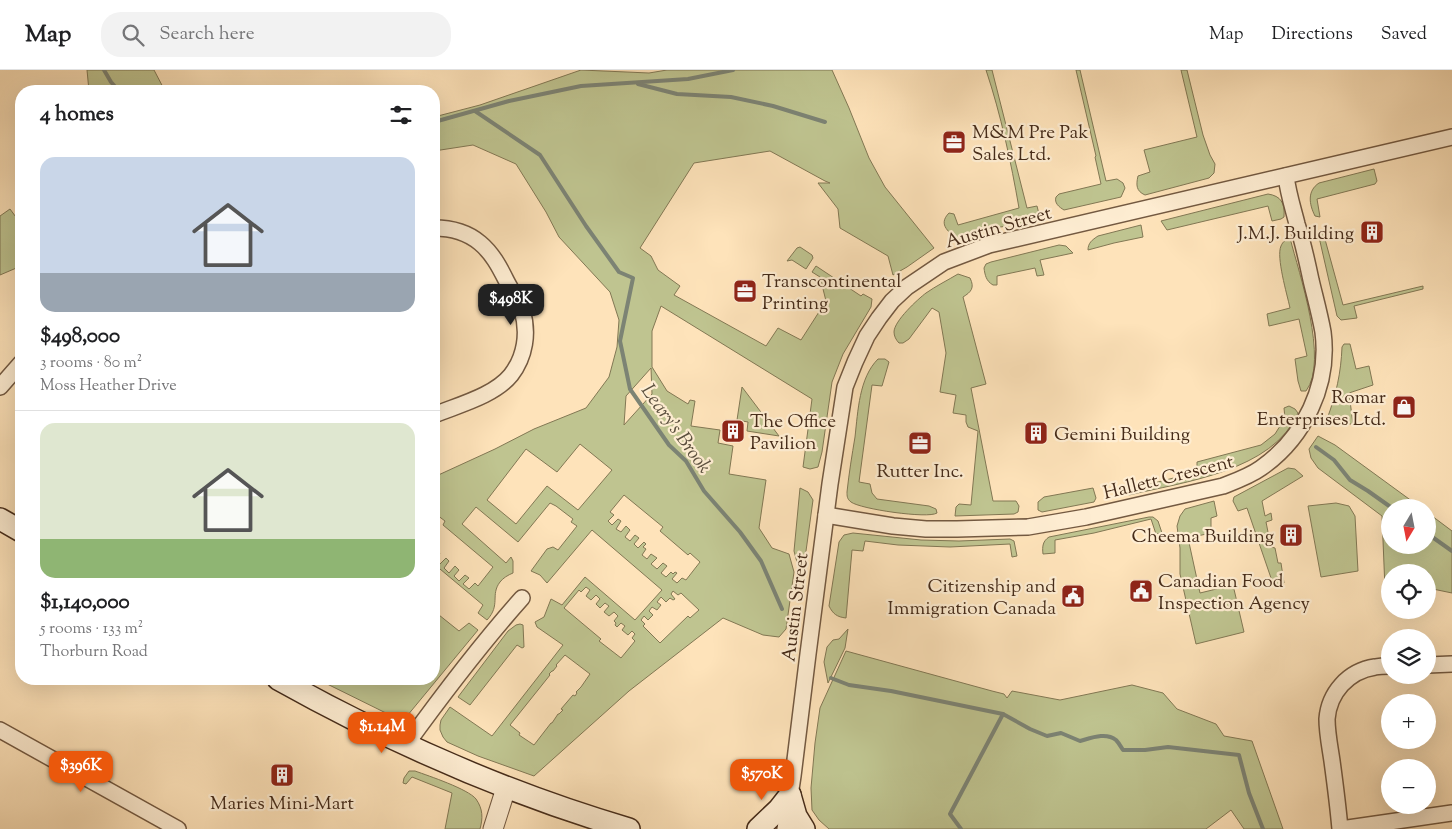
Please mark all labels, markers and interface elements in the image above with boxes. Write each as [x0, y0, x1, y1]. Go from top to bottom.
search box [101, 12, 451, 57]
text: Map [25, 18, 71, 52]
icon: search [119, 21, 147, 49]
text: Search here [159, 21, 255, 48]
text: Map [1209, 22, 1244, 48]
text: Directions [1272, 22, 1353, 48]
text: Saved [1381, 22, 1427, 48]
text: 4 homes [40, 100, 114, 130]
icon: filters [387, 101, 415, 129]
place label: M&M Pre Pak Sales Ltd. [972, 120, 1089, 169]
office icon: M&M Pre Pak Sales Ltd. [941, 129, 967, 155]
icon: home [183, 190, 273, 280]
street label: Austin Street [942, 200, 1055, 256]
building icon: J.M.J. Building [1359, 219, 1385, 245]
place label: J.M.J. Building [1237, 221, 1354, 248]
place label: Transcontinental Printing [762, 269, 902, 318]
office icon: Transcontinental Printing [732, 278, 758, 304]
pin: $498K [476, 284, 546, 326]
text: $498K [489, 288, 533, 311]
text: $498,000 [40, 322, 120, 352]
text: 3 rooms · 80 m² [40, 352, 142, 375]
text: Moss Heather Drive [40, 375, 177, 398]
water label: Leary's Brook [633, 379, 717, 480]
place label: Romar Enterprises Ltd. [1257, 385, 1386, 434]
shop icon: Romar Enterprises Ltd. [1391, 394, 1417, 420]
place label: The Office Pavilion [750, 409, 836, 458]
building icon: The Office Pavilion [720, 418, 746, 444]
building icon: Gemini Building [1023, 420, 1049, 446]
place label: Gemini Building [1054, 422, 1190, 449]
office icon: Rutter Inc. [907, 430, 933, 456]
street label: Hallett Crescent [1101, 449, 1237, 508]
icon: home [183, 455, 273, 545]
place label: Rutter Inc. [876, 459, 964, 486]
north arrow [1381, 499, 1436, 554]
map controls [1381, 499, 1436, 814]
building icon: Cheema Building [1278, 522, 1304, 548]
place label: Cheema Building [1132, 524, 1274, 551]
street label: Austin Street [776, 551, 817, 663]
button: locate [1381, 564, 1436, 619]
place label: Canadian Food Inspection Agency [1158, 569, 1310, 618]
place label: Citizenship and Immigration Canada [888, 574, 1056, 623]
public building icon: Canadian Food Inspection Agency [1128, 578, 1154, 604]
public building icon: Citizenship and Immigration Canada [1060, 583, 1086, 609]
text: $1,140,000 [40, 588, 130, 618]
text: 5 rooms · 133 m² [40, 618, 143, 641]
button: layers [1381, 629, 1436, 684]
text: Thorburn Road [40, 641, 148, 664]
button: + [1381, 694, 1436, 749]
pin: $1.14M [341, 712, 423, 754]
text: $1.14M [359, 716, 405, 739]
pin: $396K [46, 750, 116, 793]
text: $396K [60, 755, 102, 778]
pin: $570K [727, 758, 797, 801]
button: − [1381, 759, 1436, 814]
building icon: Maries Mini-Mart [269, 762, 295, 788]
text: $570K [741, 763, 783, 786]
place label: Maries Mini-Mart [210, 791, 354, 818]

